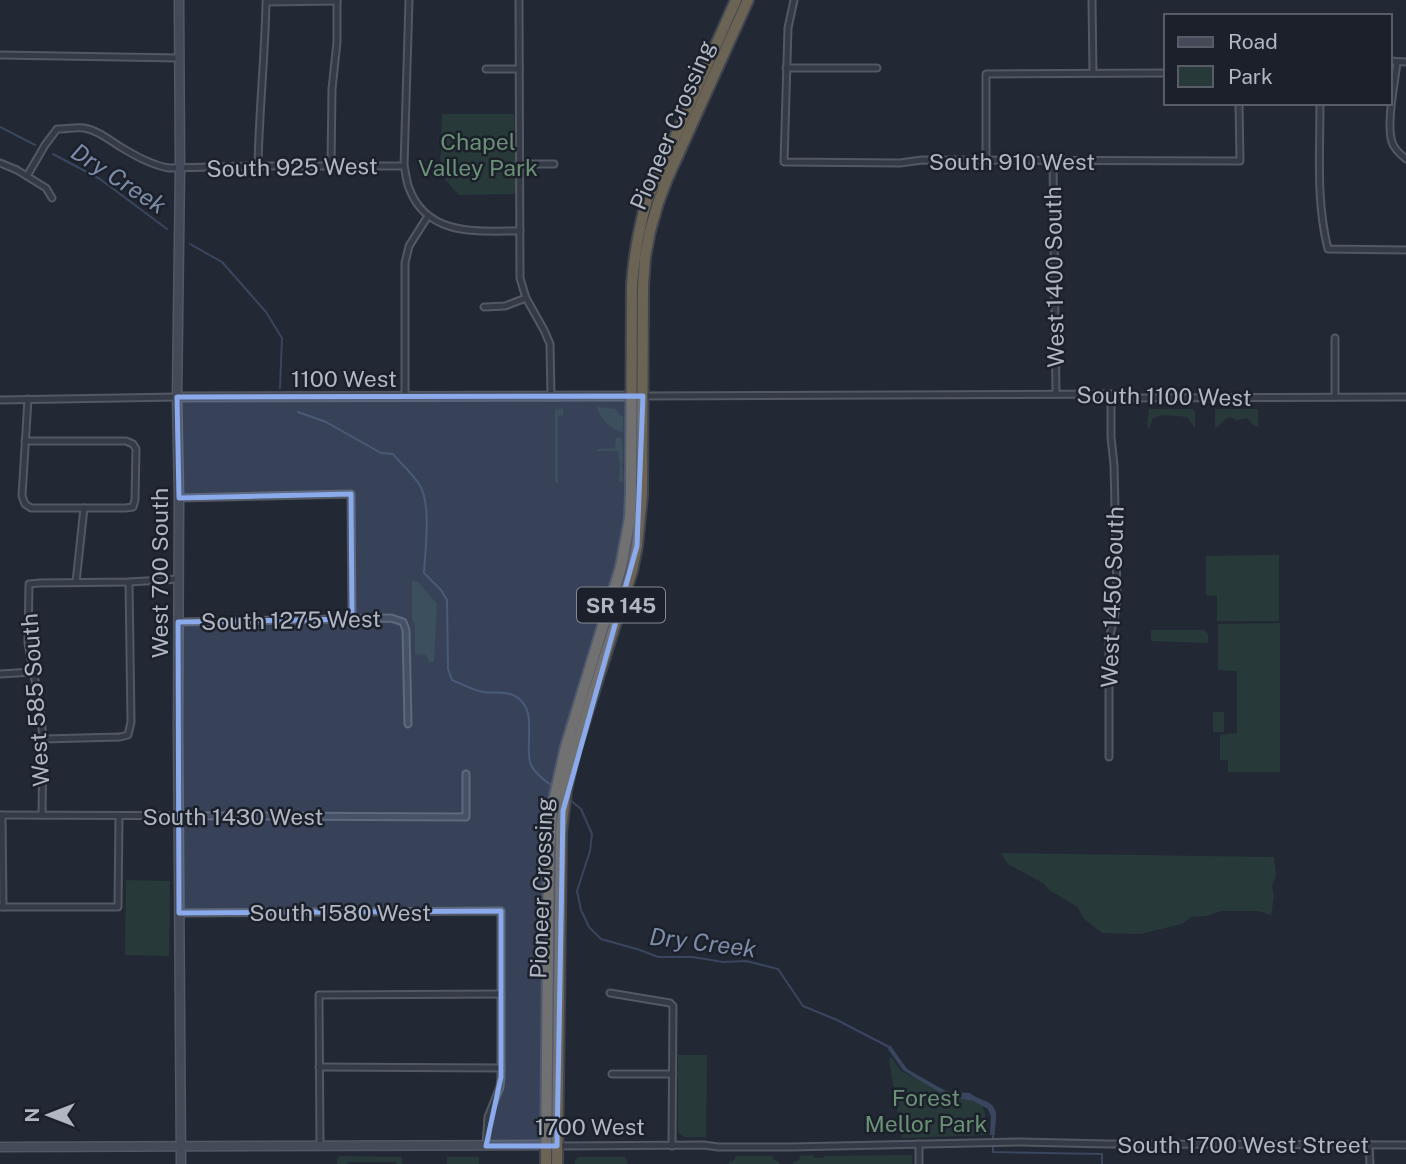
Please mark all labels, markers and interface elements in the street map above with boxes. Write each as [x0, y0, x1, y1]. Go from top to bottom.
legend [1164, 14, 1392, 105]
text: Road [1228, 29, 1278, 54]
street label: Pioneer Crossing [624, 36, 720, 214]
text: Park [1228, 64, 1273, 89]
park label: Chapel Valley Park [418, 128, 538, 181]
water label: Dry Creek [66, 137, 172, 219]
street label: South 910 West [929, 148, 1095, 175]
street label: South 925 West [206, 152, 378, 182]
street label: West 1400 South [1039, 186, 1069, 368]
street label: 1100 West [291, 365, 397, 392]
street label: South 1100 West [1076, 381, 1252, 411]
street label: West 700 South [146, 488, 173, 658]
street label: West 1450 South [1095, 506, 1129, 688]
road number: SR 145 [577, 588, 665, 622]
street label: South 1275 West [201, 605, 381, 635]
street label: West 585 South [15, 612, 55, 788]
street label: Pioneer Crossing [524, 797, 558, 979]
street label: South 1430 West [143, 803, 323, 830]
street label: South 1580 West [249, 899, 431, 926]
water label: Dry Creek [648, 922, 758, 962]
north arrow [14, 1080, 84, 1150]
park label: Forest Mellor Park [865, 1084, 988, 1137]
text: N [21, 1108, 43, 1122]
street label: 1700 West [535, 1113, 645, 1140]
street label: South 1700 West Street [1117, 1131, 1369, 1158]

